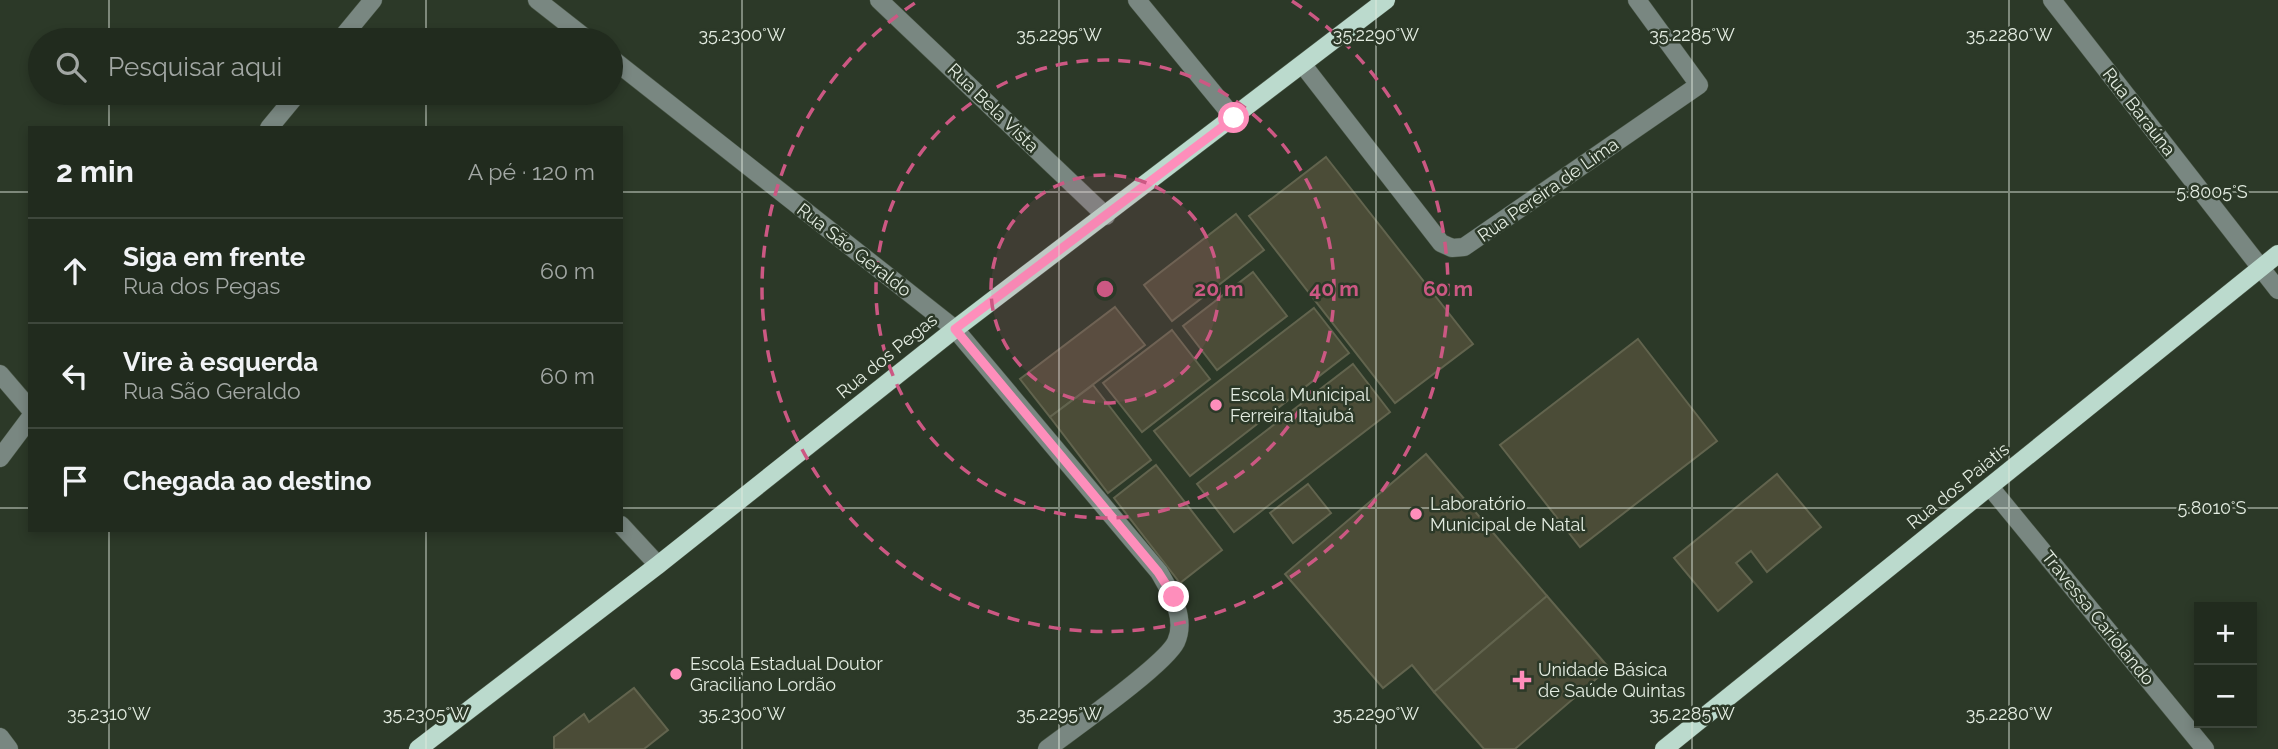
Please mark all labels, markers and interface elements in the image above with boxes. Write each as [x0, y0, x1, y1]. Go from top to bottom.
text: 35.2300°W [698, 24, 786, 45]
text: 35.2295°W [1016, 24, 1102, 45]
text: 35.2290°W [1333, 24, 1419, 45]
text: 35.2285°W [1649, 24, 1735, 45]
text: 35.2280°W [1966, 24, 2052, 45]
search box [28, 28, 623, 105]
icon: search [52, 48, 90, 86]
text: Pesquisar aqui [108, 52, 282, 82]
street label: Rua Bela Vista [943, 59, 1043, 156]
street label: Rua Baraúna [2099, 64, 2180, 160]
route start [1218, 102, 1249, 133]
street label: Rua Pereira de Lima [1473, 133, 1622, 246]
text: 2 min [56, 154, 134, 189]
text: A pé · 120 m [468, 158, 595, 185]
text: 5.8005°S [2176, 181, 2248, 202]
street label: Rua São Geraldo [793, 199, 916, 301]
text: Siga em frente [123, 242, 305, 272]
icon: ahead [56, 252, 94, 290]
text: 60 m [540, 257, 595, 284]
text: Rua dos Pegas [123, 272, 280, 299]
text: 20 m [1194, 276, 1244, 301]
text: 40 m [1309, 276, 1359, 301]
text: 60 m [1423, 276, 1473, 301]
centre of rings [1093, 277, 1117, 301]
street label: Rua dos Pegas [832, 309, 941, 403]
text: Vire à esquerda [123, 347, 318, 377]
icon: left [56, 357, 94, 395]
text: 60 m [540, 362, 595, 389]
text: Rua São Geraldo [123, 377, 301, 404]
place label: Escola Municipal Ferreira Itajubá [1230, 384, 1370, 426]
marker: Escola Municipal Ferreira Itajubá [1208, 397, 1224, 413]
street label: Rua dos Paiatis [1902, 438, 2013, 533]
icon: arrive [56, 462, 94, 500]
text: Chegada ao destino [123, 466, 372, 496]
place label: Laboratório Municipal de Natal [1430, 493, 1585, 535]
text: 5.8010°S [2178, 497, 2247, 518]
marker: Laboratório Municipal de Natal [1408, 506, 1424, 522]
street label: Travessa Cariolando [2038, 546, 2159, 689]
route end [1158, 581, 1189, 612]
map controls [2194, 602, 2257, 728]
button: + [2194, 602, 2257, 665]
place label: Escola Estadual Doutor Graciliano Lordão [690, 653, 883, 695]
place label: Unidade Básica de Saúde Quintas [1538, 659, 1685, 701]
button: − [2194, 665, 2257, 728]
marker: Escola Estadual Doutor Graciliano Lordão [668, 666, 684, 682]
marker: Unidade Básica de Saúde Quintas [1512, 670, 1532, 690]
text: 35.2310°W [67, 703, 151, 724]
text: 35.2305°W [383, 703, 469, 724]
text: 35.2300°W [698, 703, 786, 724]
text: 35.2295°W [1016, 703, 1102, 724]
text: 35.2290°W [1333, 703, 1419, 724]
text: 35.2285°W [1649, 703, 1735, 724]
text: 35.2280°W [1966, 703, 2052, 724]

